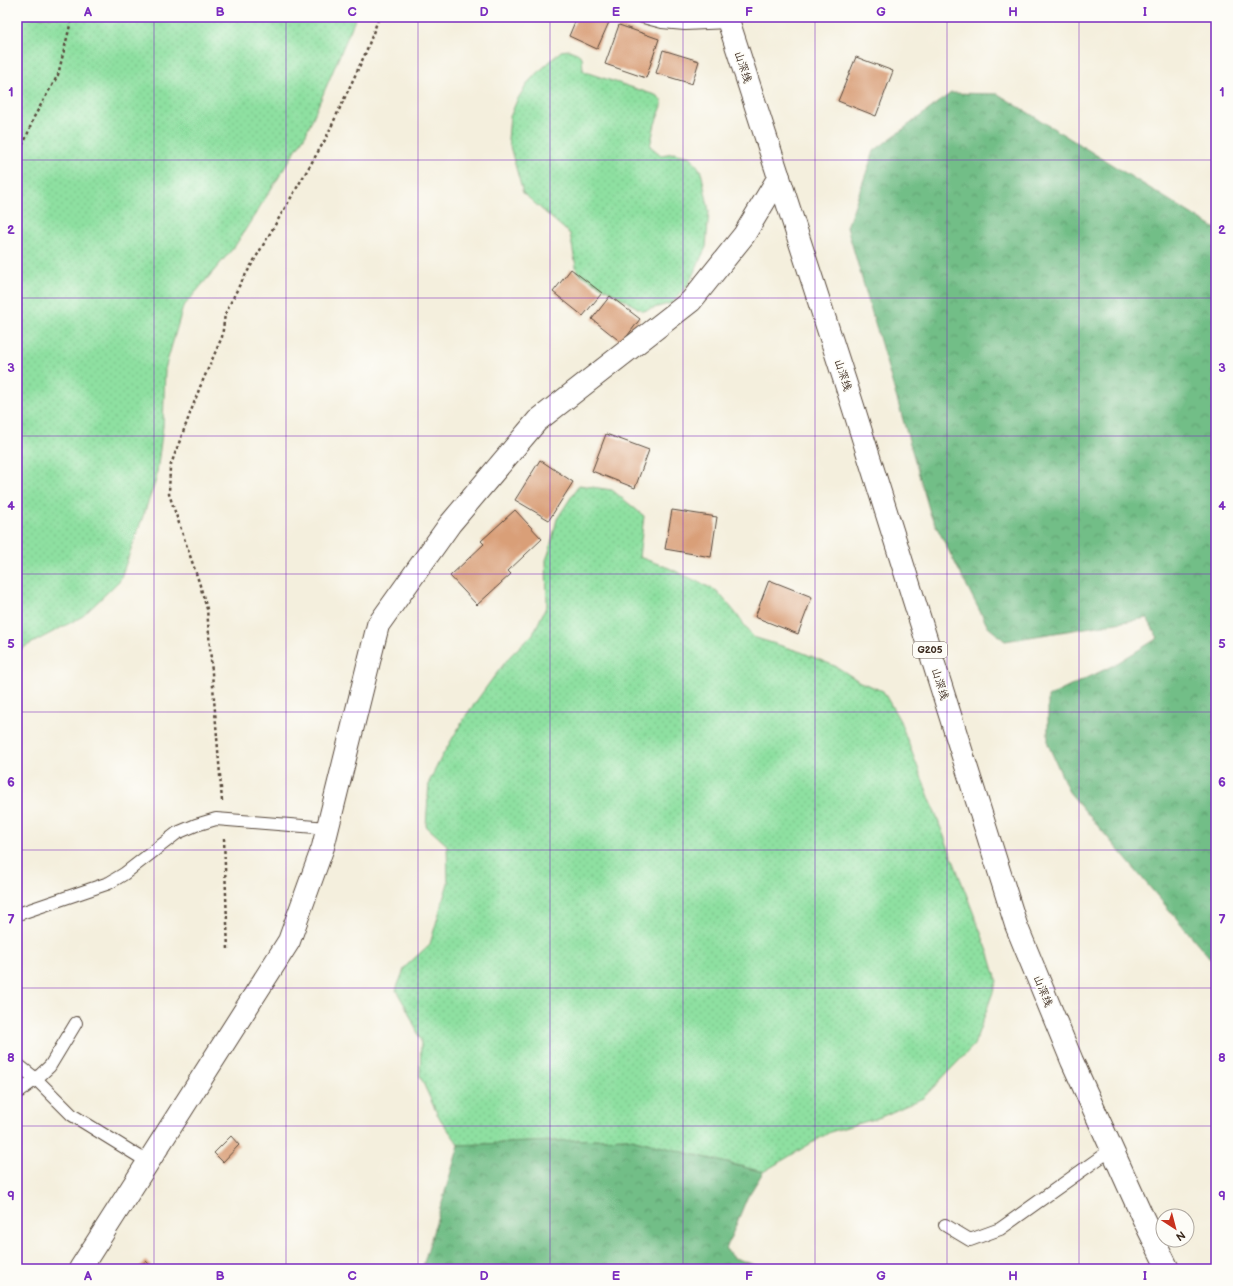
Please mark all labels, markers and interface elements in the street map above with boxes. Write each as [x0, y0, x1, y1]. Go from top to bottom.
text: A [83, 4, 92, 20]
text: B [215, 4, 225, 20]
text: C [347, 4, 357, 20]
text: D [479, 4, 489, 20]
text: E [612, 4, 621, 20]
text: F [745, 4, 753, 20]
text: G [876, 4, 886, 20]
text: H [1008, 4, 1018, 20]
text: I [1143, 4, 1147, 20]
street label: 山深线 [732, 49, 754, 85]
text: 1 [8, 84, 14, 100]
text: 1 [1219, 84, 1225, 100]
text: 2 [7, 222, 15, 238]
text: 2 [1218, 222, 1226, 238]
street label: 山深线 [832, 357, 854, 393]
text: 3 [7, 360, 15, 376]
text: 3 [1218, 360, 1226, 376]
text: 4 [7, 498, 15, 514]
text: 4 [1218, 498, 1226, 514]
text: 5 [7, 636, 15, 652]
text: 5 [1218, 636, 1226, 652]
road number: G205 [913, 642, 947, 658]
street label: 山深线 [929, 666, 951, 702]
text: 6 [7, 774, 15, 790]
text: 6 [1218, 774, 1226, 790]
text: 7 [7, 912, 15, 928]
text: 7 [1218, 912, 1226, 928]
street label: 山深线 [1031, 973, 1055, 1009]
text: 8 [7, 1050, 15, 1066]
text: 8 [1218, 1050, 1226, 1066]
text: 9 [7, 1188, 15, 1204]
text: 9 [1218, 1188, 1226, 1204]
north arrow [1155, 1208, 1195, 1248]
text: N [1173, 1228, 1188, 1243]
text: A [83, 1268, 92, 1284]
text: B [215, 1268, 225, 1284]
text: C [347, 1268, 357, 1284]
text: D [479, 1268, 489, 1284]
text: E [612, 1268, 621, 1284]
text: F [745, 1268, 753, 1284]
text: G [876, 1268, 886, 1284]
text: H [1008, 1268, 1018, 1284]
text: I [1143, 1268, 1147, 1284]

